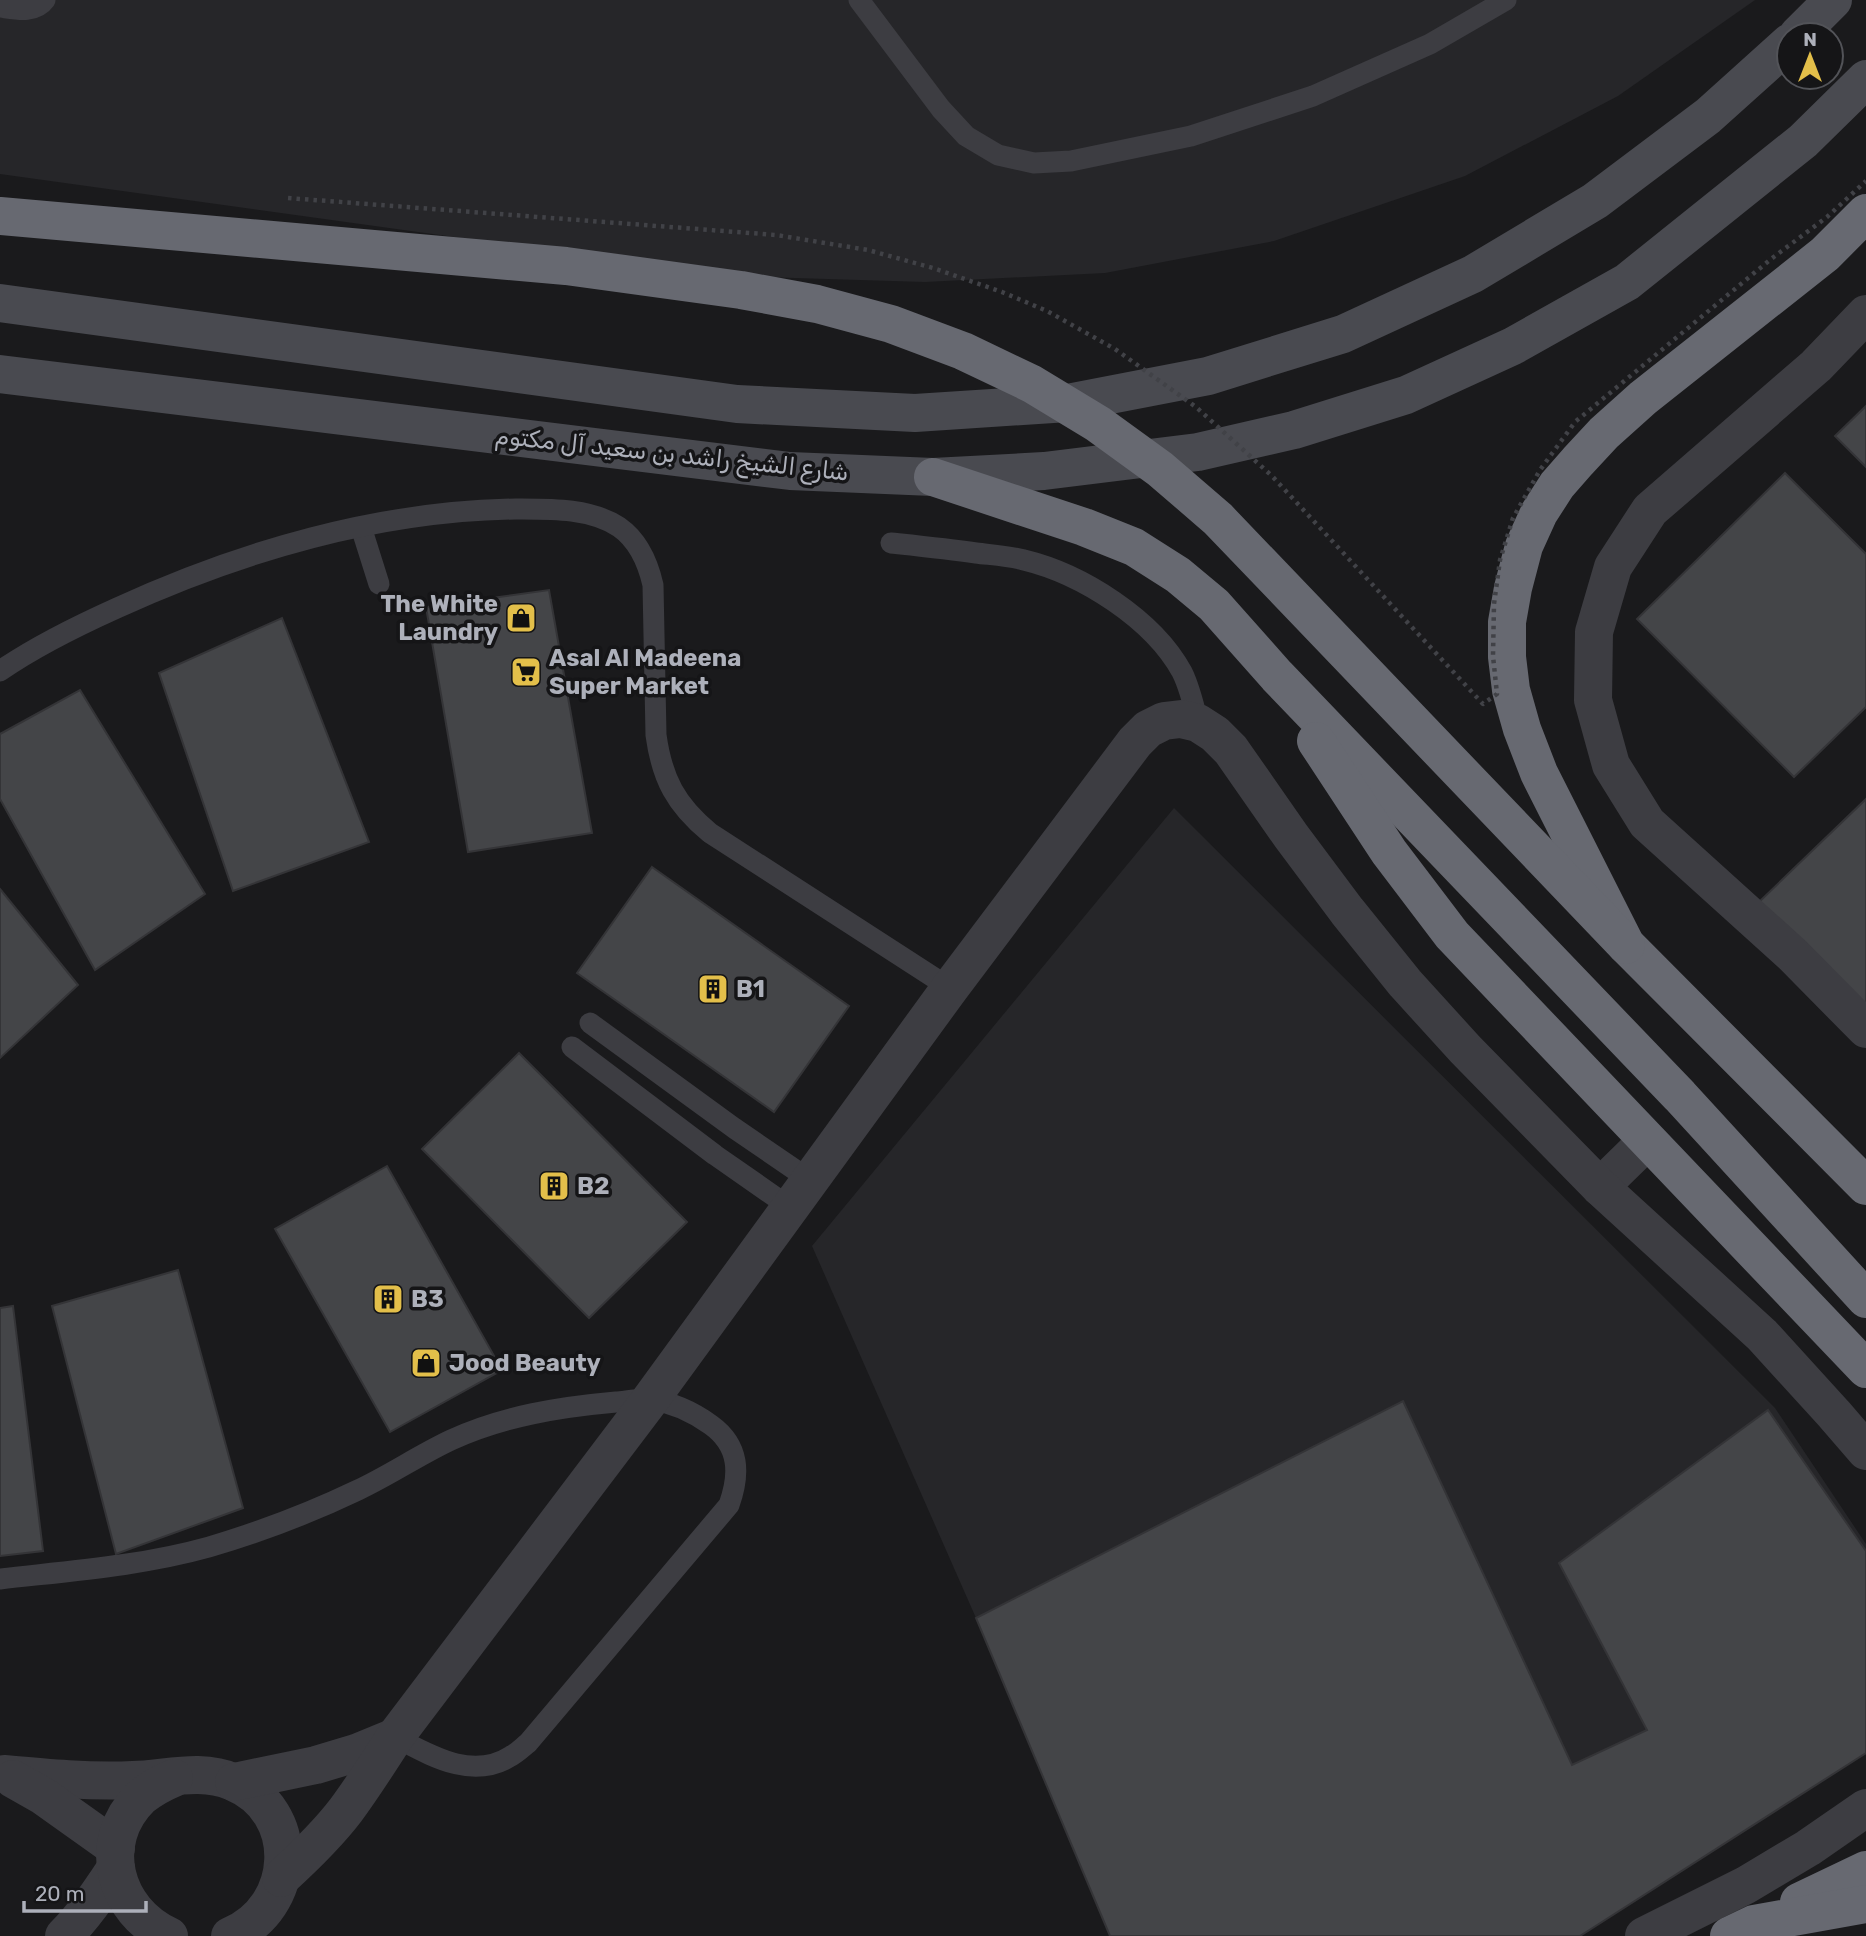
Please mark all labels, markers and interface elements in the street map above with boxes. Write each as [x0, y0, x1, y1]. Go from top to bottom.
north arrow [1775, 21, 1845, 91]
text: N [1803, 28, 1817, 51]
street label: شارع الشيخ راشد بن سعيد آل مكتوم [494, 422, 850, 489]
place label: The White Laundry [381, 590, 498, 646]
shop icon: The White Laundry [504, 601, 538, 635]
place label: Asal Al Madeena Super Market [549, 644, 741, 700]
supermarket icon: Asal Al Madeena Super Market [509, 655, 543, 689]
building icon: B1 [696, 972, 730, 1006]
place label: B1 [736, 975, 765, 1003]
building icon: B2 [537, 1169, 571, 1203]
place label: B2 [577, 1172, 610, 1200]
building icon: B3 [371, 1282, 405, 1316]
place label: B3 [411, 1285, 444, 1313]
shop icon: Jood Beauty [409, 1346, 443, 1380]
place label: Jood Beauty [449, 1349, 601, 1377]
scale bar [24, 1870, 147, 1914]
text: 20 m [35, 1881, 84, 1906]

